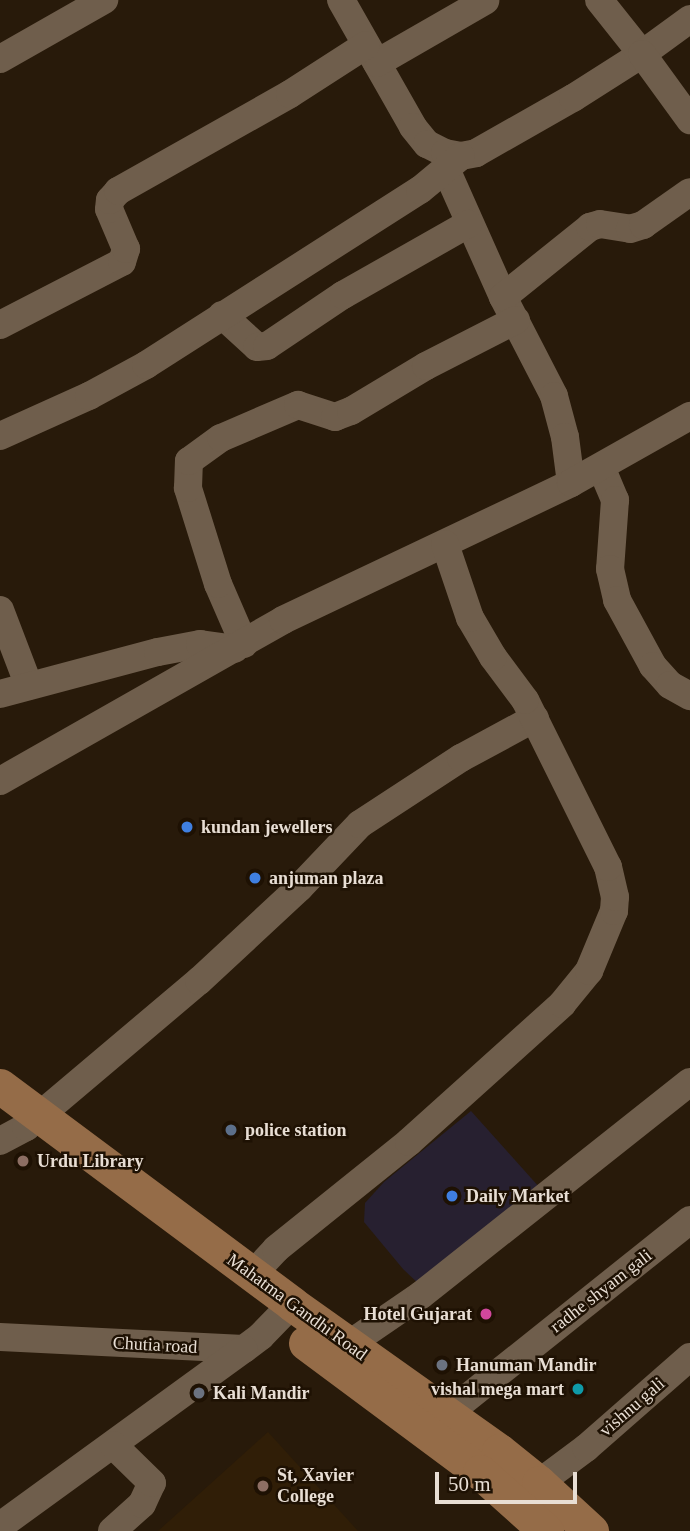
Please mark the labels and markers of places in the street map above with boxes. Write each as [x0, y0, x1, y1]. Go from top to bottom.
place label: kundan jewellers [201, 816, 333, 838]
marker: kundan jewellers [179, 819, 195, 835]
place label: anjuman plaza [269, 867, 384, 889]
marker: anjuman plaza [247, 870, 263, 886]
place label: police station [245, 1119, 346, 1141]
marker: police station [223, 1122, 239, 1138]
place label: Urdu Library [37, 1150, 144, 1172]
marker: Urdu Library [15, 1153, 31, 1169]
place label: Daily Market [466, 1185, 569, 1207]
marker: Daily Market [444, 1188, 460, 1204]
place label: Hotel Gujarat [364, 1303, 472, 1325]
marker: Hotel Gujarat [478, 1306, 494, 1322]
place label: Hanuman Mandir [456, 1354, 597, 1376]
marker: Hanuman Mandir [434, 1357, 450, 1373]
place label: vishal mega mart [431, 1378, 564, 1400]
marker: vishal mega mart [570, 1381, 586, 1397]
place label: Kali Mandir [213, 1382, 310, 1404]
marker: Kali Mandir [191, 1385, 207, 1401]
place label: St, Xavier College [277, 1465, 354, 1508]
marker: St, Xavier College [255, 1478, 271, 1494]

